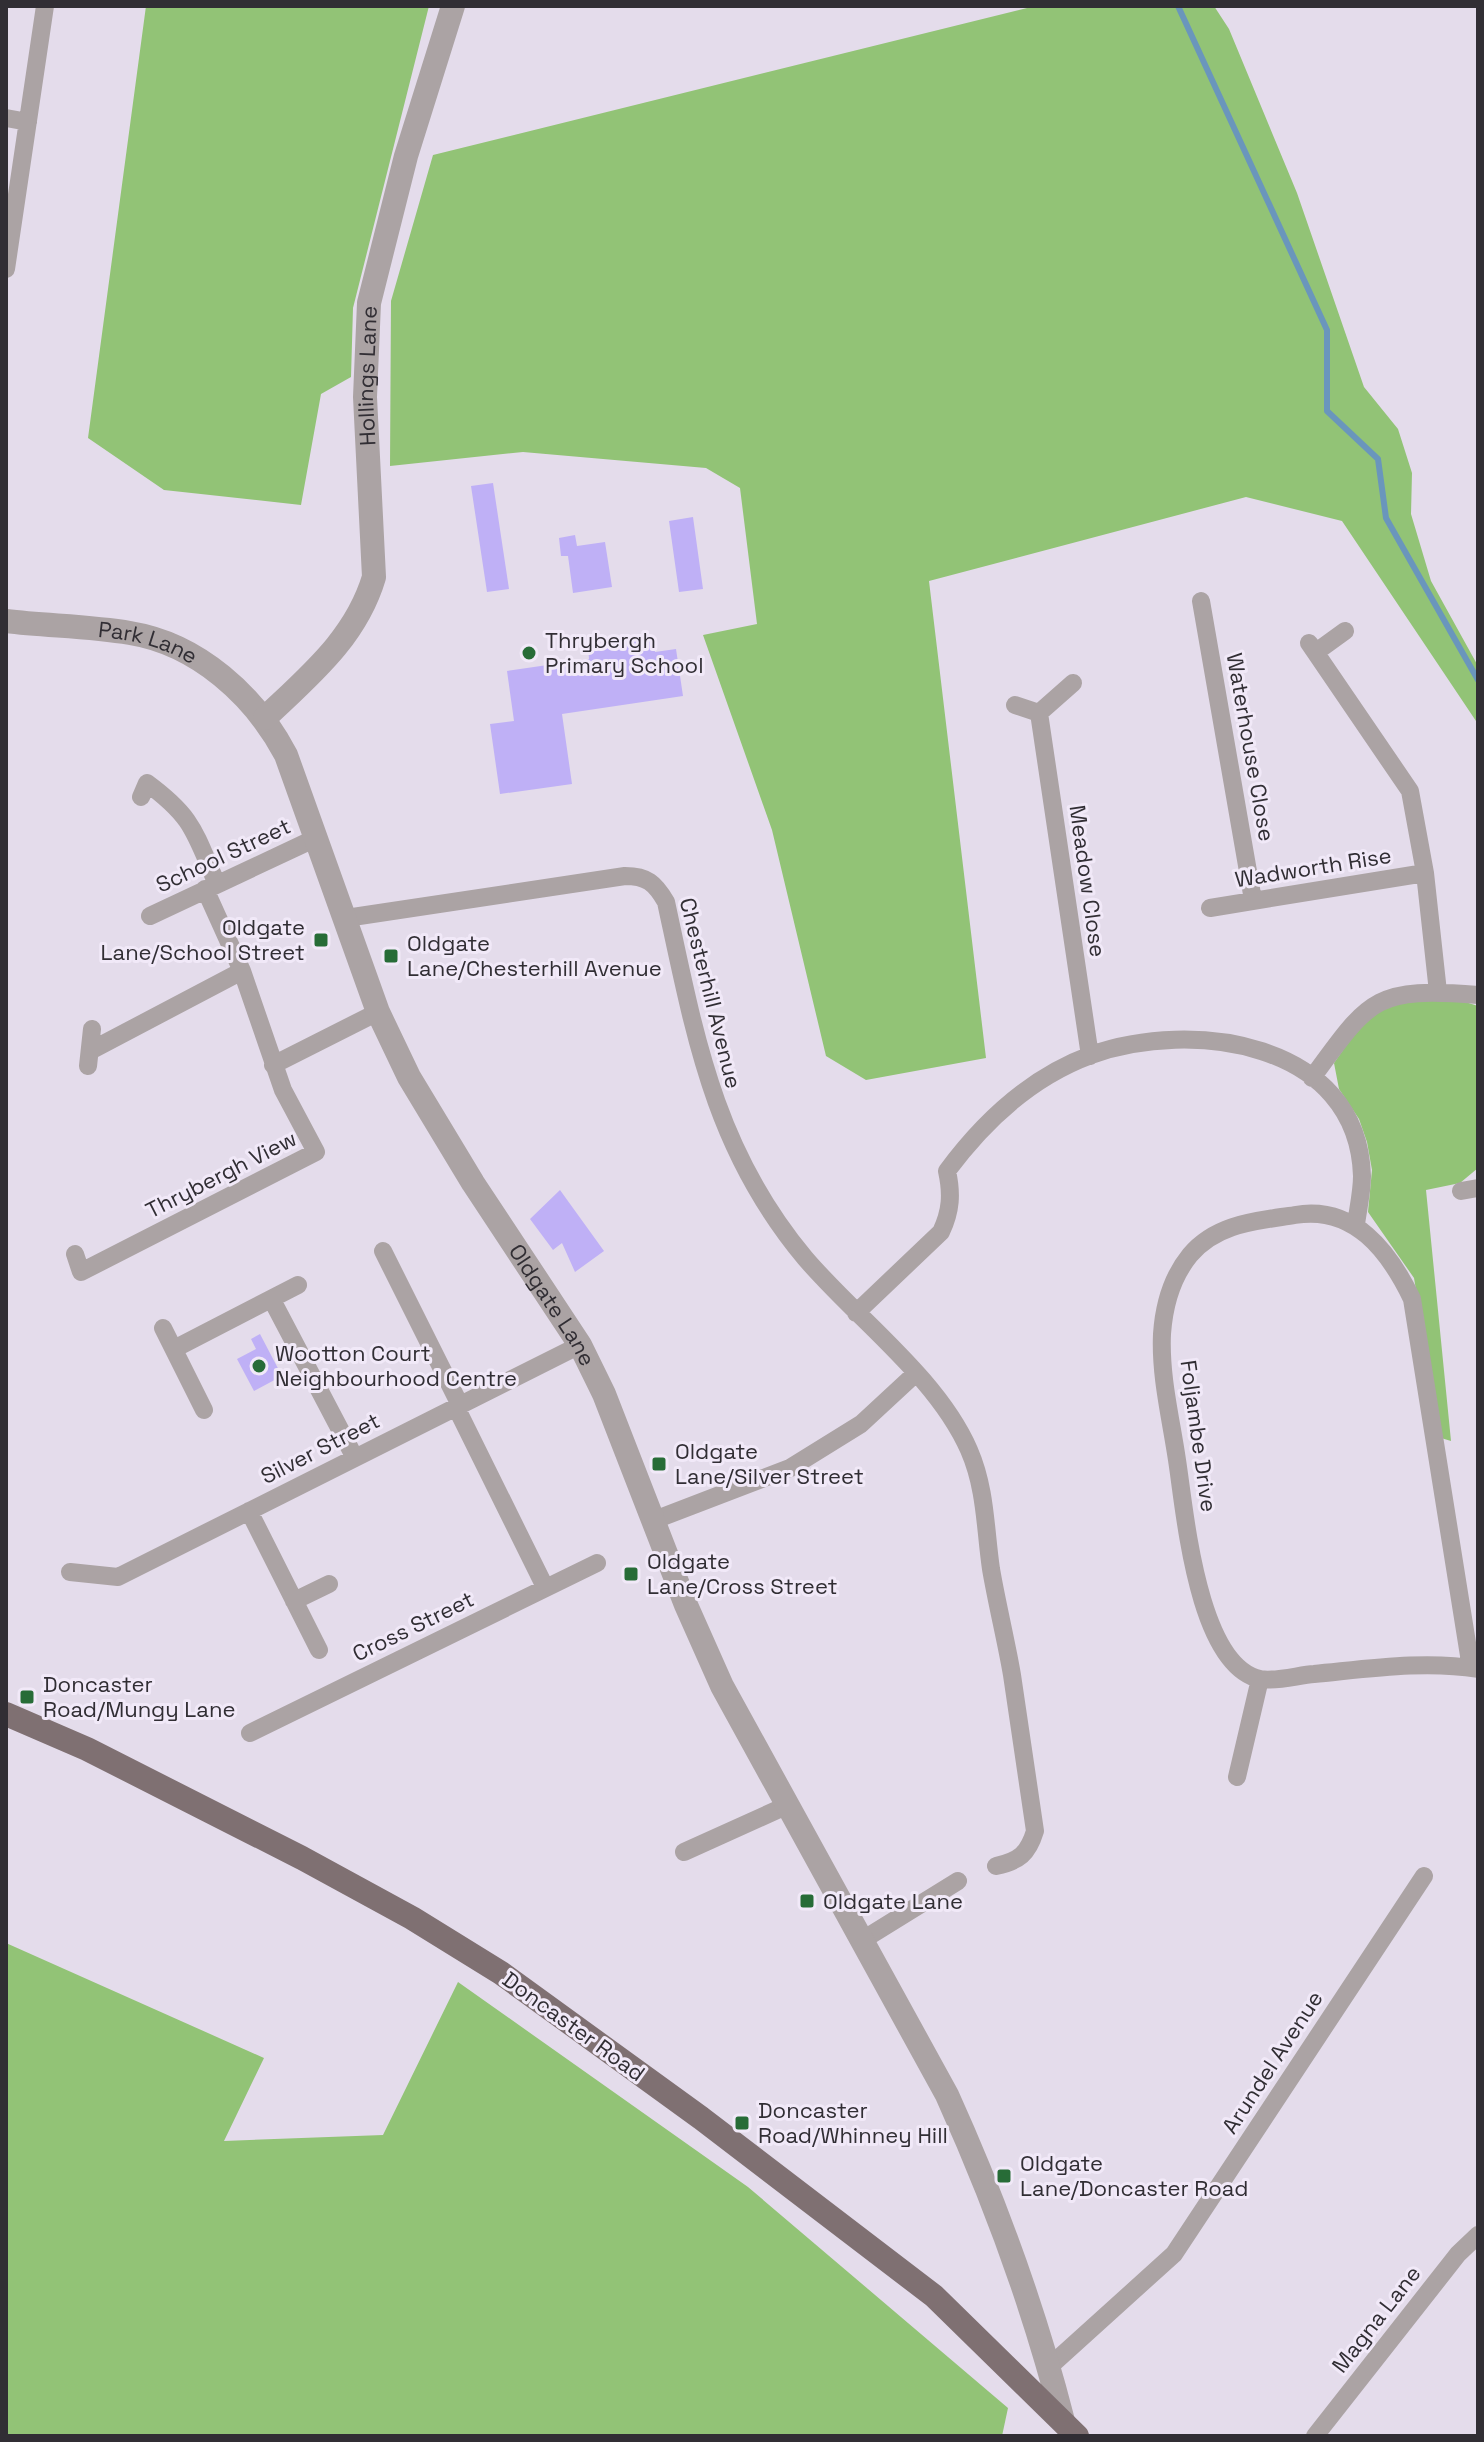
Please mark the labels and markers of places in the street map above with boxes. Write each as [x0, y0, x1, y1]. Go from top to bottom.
place label: Thrybergh Primary School [545, 626, 704, 679]
marker: Thrybergh Primary School [520, 644, 538, 662]
place label: Oldgate Lane/School Street [100, 913, 305, 966]
place label: Oldgate Lane/Chesterhill Avenue [407, 929, 662, 982]
marker: Oldgate Lane/School Street [312, 931, 330, 949]
marker: Oldgate Lane/Chesterhill Avenue [382, 947, 400, 965]
place label: Wootton Court Neighbourhood Centre [275, 1339, 517, 1392]
marker: Wootton Court Neighbourhood Centre [250, 1357, 268, 1375]
place label: Oldgate Lane/Silver Street [675, 1437, 864, 1490]
marker: Oldgate Lane/Silver Street [650, 1455, 668, 1473]
place label: Oldgate Lane/Cross Street [647, 1547, 838, 1600]
marker: Oldgate Lane/Cross Street [622, 1565, 640, 1583]
place label: Doncaster Road/Mungy Lane [43, 1670, 236, 1723]
marker: Doncaster Road/Mungy Lane [18, 1688, 36, 1706]
place label: Oldgate Lane [823, 1887, 963, 1915]
marker: Oldgate Lane [798, 1892, 816, 1910]
place label: Doncaster Road/Whinney Hill [758, 2096, 948, 2149]
marker: Doncaster Road/Whinney Hill [733, 2114, 751, 2132]
place label: Oldgate Lane/Doncaster Road [1020, 2149, 1248, 2202]
marker: Oldgate Lane/Doncaster Road [995, 2167, 1013, 2185]

